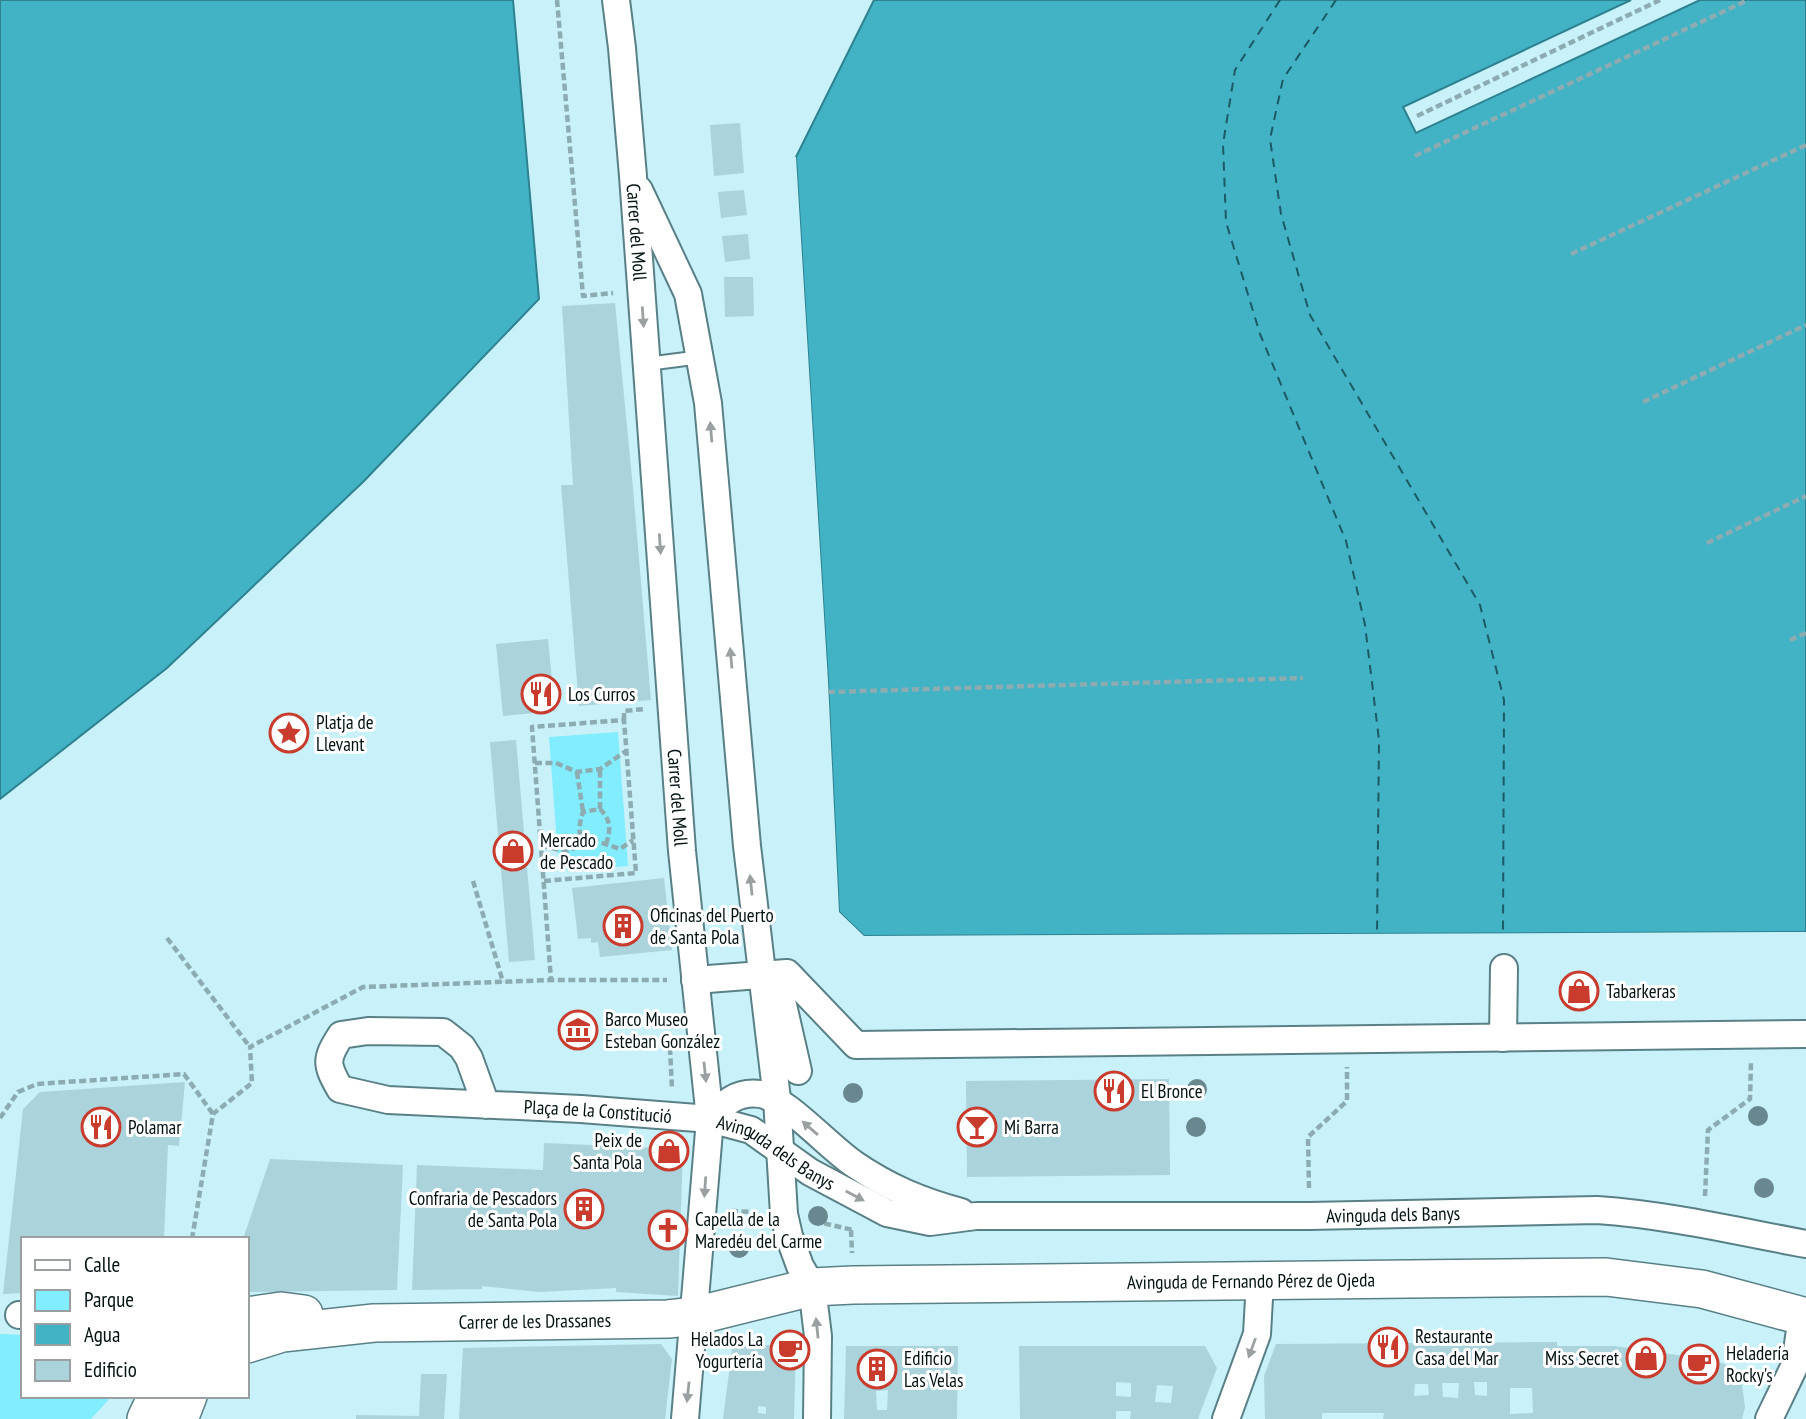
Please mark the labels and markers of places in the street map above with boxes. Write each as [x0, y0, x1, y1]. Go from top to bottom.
restaurant icon: Los Curros [520, 673, 562, 715]
place label: Los Curros [568, 682, 635, 706]
place label: Platja de Llevant [316, 710, 374, 756]
place icon: Platja de Llevant [268, 712, 310, 754]
place label: Mercado de Pescado [540, 828, 613, 874]
shop icon: Mercado de Pescado [492, 830, 534, 872]
place label: Oficinas del Puerto de Santa Pola [650, 903, 774, 949]
building icon: Oficinas del Puerto de Santa Pola [602, 905, 644, 947]
shop icon: Tabarkeras [1558, 970, 1600, 1012]
place label: Tabarkeras [1606, 979, 1676, 1003]
place label: Barco Museo Esteban González [605, 1007, 720, 1053]
museum icon: Barco Museo Esteban González [557, 1009, 599, 1051]
restaurant icon: El Bronce [1093, 1070, 1135, 1112]
place label: El Bronce [1141, 1079, 1203, 1103]
restaurant icon: Polamar [80, 1106, 122, 1148]
bar icon: Mi Barra [956, 1106, 998, 1148]
place label: Polamar [128, 1115, 182, 1139]
place label: Mi Barra [1004, 1115, 1059, 1139]
place label: Peix de Santa Pola [573, 1128, 642, 1174]
shop icon: Peix de Santa Pola [648, 1130, 690, 1172]
place label: Confraria de Pescadors de Santa Pola [409, 1186, 557, 1232]
building icon: Confraria de Pescadors de Santa Pola [563, 1188, 605, 1230]
place label: Capella de la Maredéu del Carme [695, 1207, 822, 1253]
church icon: Capella de la Maredéu del Carme [647, 1209, 689, 1251]
place label: Restaurante Casa del Mar [1415, 1324, 1499, 1370]
restaurant icon: Restaurante Casa del Mar [1367, 1326, 1409, 1368]
place label: Helados La Yogurtería [691, 1327, 763, 1373]
cafe icon: Helados La Yogurtería [769, 1329, 811, 1371]
shop icon: Miss Secret [1625, 1337, 1667, 1379]
place label: Heladería Rocky's [1726, 1341, 1789, 1387]
cafe icon: Heladería Rocky's [1678, 1343, 1720, 1385]
place label: Edificio Las Velas [904, 1346, 963, 1392]
place label: Miss Secret [1545, 1346, 1620, 1370]
building icon: Edificio Las Velas [856, 1348, 898, 1390]

